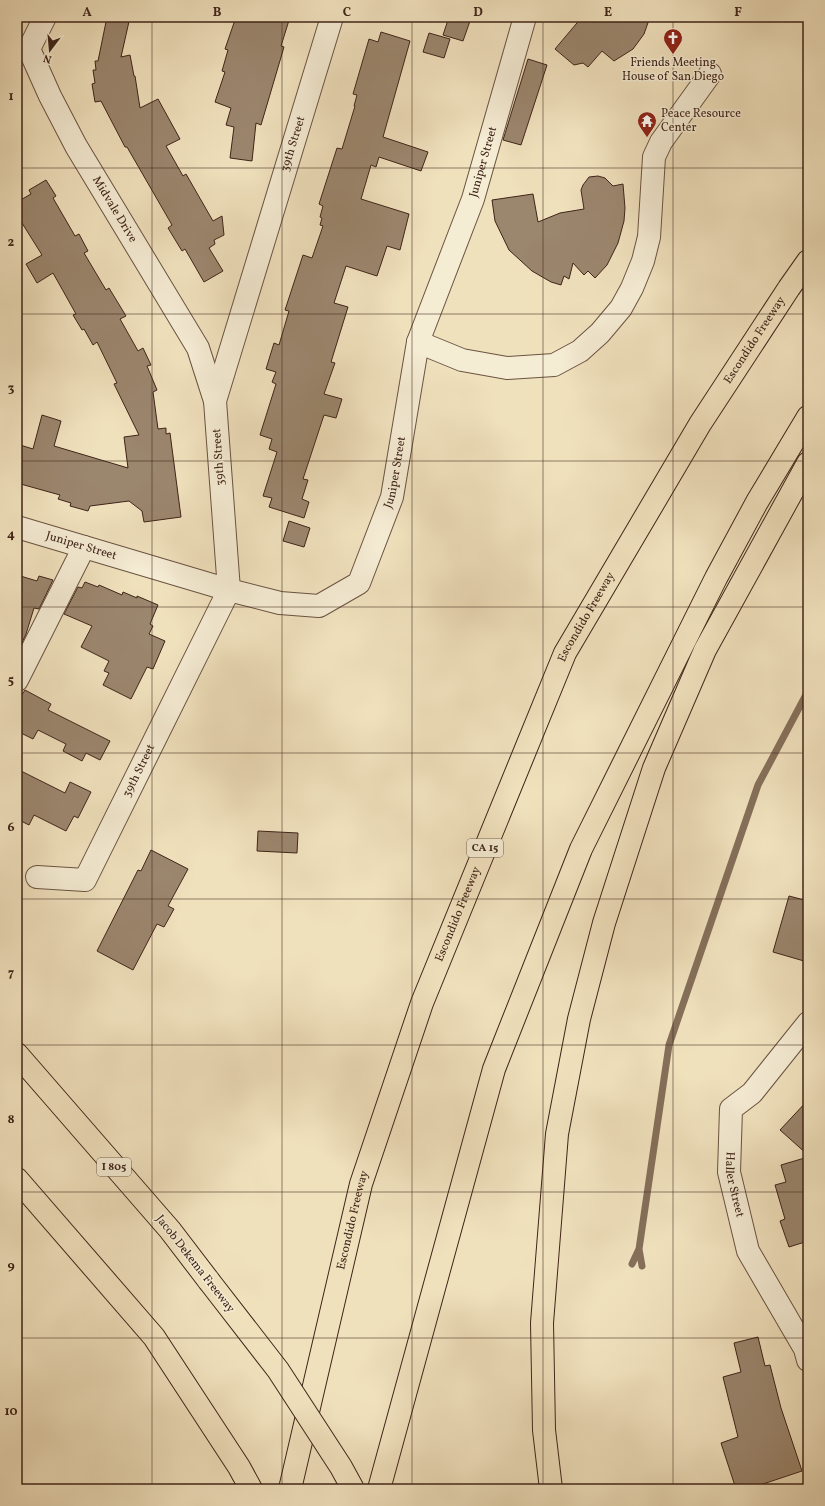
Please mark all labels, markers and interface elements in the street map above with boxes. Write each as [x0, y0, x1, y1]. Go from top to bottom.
text: A [82, 4, 92, 22]
text: B [213, 4, 222, 22]
text: C [343, 4, 351, 22]
text: D [473, 4, 483, 22]
text: E [604, 4, 612, 22]
text: F [734, 4, 742, 22]
church icon: Friends Meeting House of San Diego [662, 27, 684, 55]
north arrow [30, 30, 70, 70]
text: N [42, 50, 54, 66]
place label: Friends Meeting House of San Diego [622, 55, 724, 85]
text: 1 [8, 88, 14, 106]
place label: Peace Resource Center [661, 106, 741, 136]
temple icon: Peace Resource Center [636, 110, 658, 138]
street label: 39th Street [277, 114, 309, 174]
street label: Juniper Street [466, 125, 501, 199]
street label: Midvale Drive [88, 173, 141, 246]
text: 2 [8, 234, 15, 252]
street label: Escondido Freeway [720, 293, 789, 387]
text: 3 [8, 380, 15, 398]
street label: 39th Street [209, 428, 229, 486]
street label: Juniper Street [380, 435, 410, 511]
text: 4 [7, 526, 15, 544]
street label: Juniper Street [44, 528, 119, 564]
street label: Escondido Freeway [554, 569, 619, 664]
text: 5 [8, 672, 14, 690]
street label: 39th Street [119, 742, 159, 800]
text: 6 [7, 819, 15, 837]
road number: CA 15 [467, 839, 503, 857]
street label: Escondido Freeway [432, 864, 485, 964]
text: 7 [8, 965, 14, 983]
text: 8 [7, 1111, 15, 1129]
street label: Haller Street [721, 1151, 748, 1219]
road number: I 805 [97, 1158, 131, 1176]
street label: Escondido Freeway [333, 1168, 373, 1271]
street label: Jacob Dekema Freeway [152, 1212, 239, 1317]
text: 9 [7, 1257, 15, 1275]
text: 10 [4, 1403, 18, 1421]

